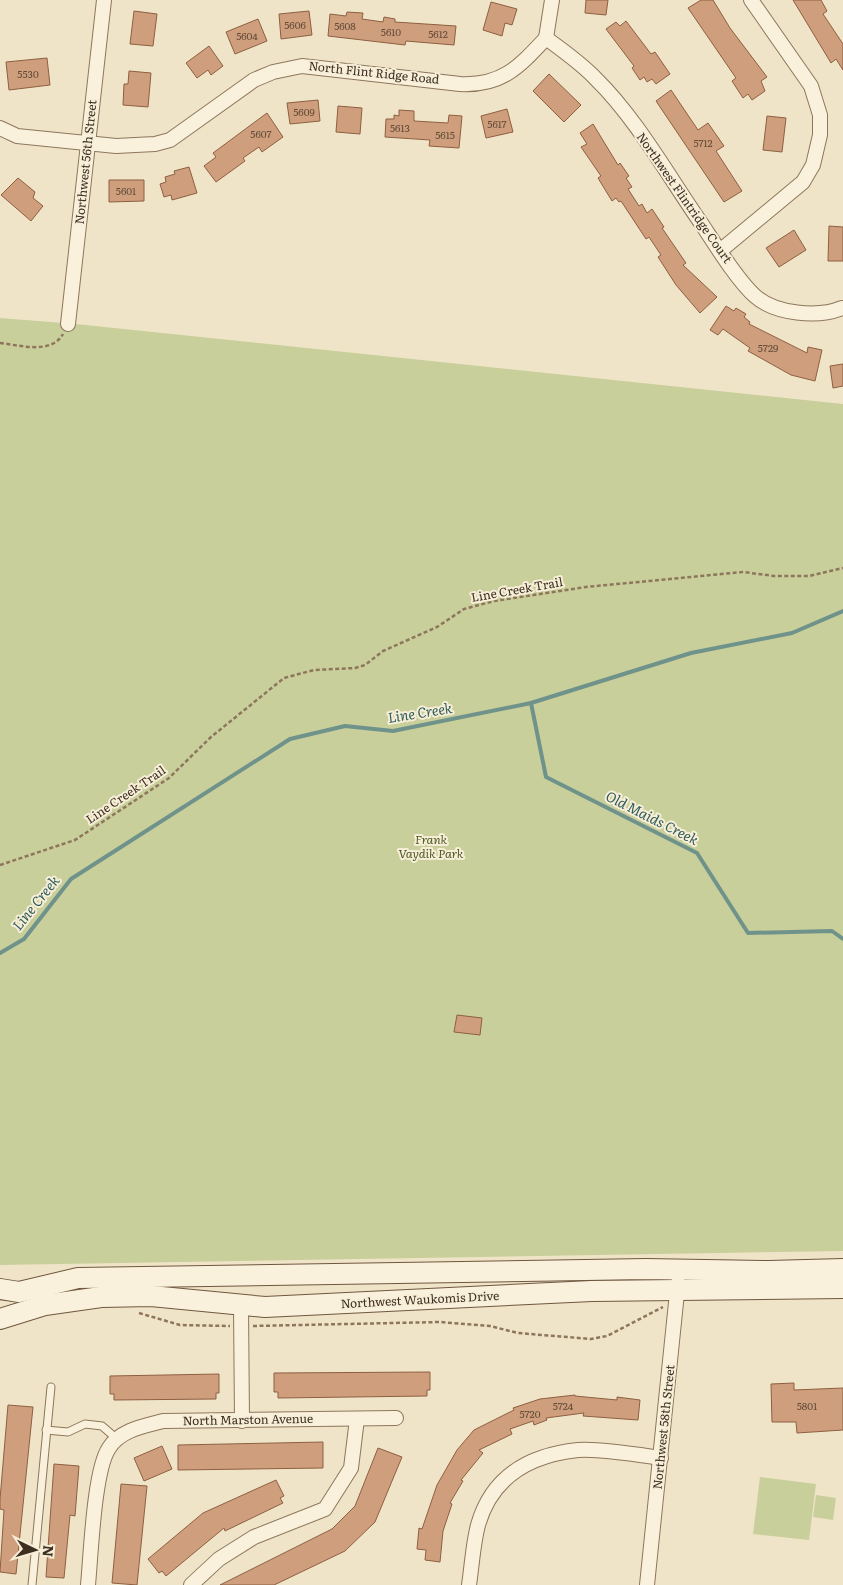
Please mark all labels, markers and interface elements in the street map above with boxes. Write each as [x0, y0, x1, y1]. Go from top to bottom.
house number: 5606 [284, 17, 306, 32]
house number: 5608 [334, 18, 356, 33]
house number: 5610 [381, 24, 401, 39]
house number: 5612 [428, 26, 448, 41]
house number: 5604 [236, 28, 258, 43]
street label: North Flint Ridge Road [308, 56, 441, 88]
house number: 5530 [17, 66, 39, 81]
street label: Northwest 56th Street [70, 99, 101, 225]
house number: 5609 [293, 104, 315, 119]
house number: 5617 [487, 116, 507, 131]
house number: 5613 [390, 120, 410, 135]
house number: 5607 [250, 126, 272, 141]
house number: 5615 [435, 127, 455, 142]
street label: Northwest Flintridge Court [633, 128, 737, 267]
house number: 5712 [693, 135, 713, 150]
house number: 5601 [116, 183, 136, 198]
house number: 5729 [758, 340, 778, 355]
street label: Line Creek Trail [470, 572, 564, 606]
water label: Line Creek [386, 697, 454, 727]
street label: Line Creek Trail [82, 761, 169, 828]
water label: Old Maids Creek [603, 785, 703, 849]
park label: Frank Vaydik Park [399, 830, 464, 862]
water label: Line Creek [7, 871, 64, 934]
street label: Northwest Waukomis Drive [340, 1286, 500, 1312]
street label: Northwest 58th Street [648, 1363, 679, 1490]
house number: 5724 [553, 1398, 574, 1413]
house number: 5801 [797, 1398, 817, 1413]
house number: 5720 [520, 1406, 541, 1421]
street label: North Marston Avenue [183, 1409, 313, 1429]
north arrow [10, 1525, 60, 1575]
text: N [38, 1544, 59, 1558]

